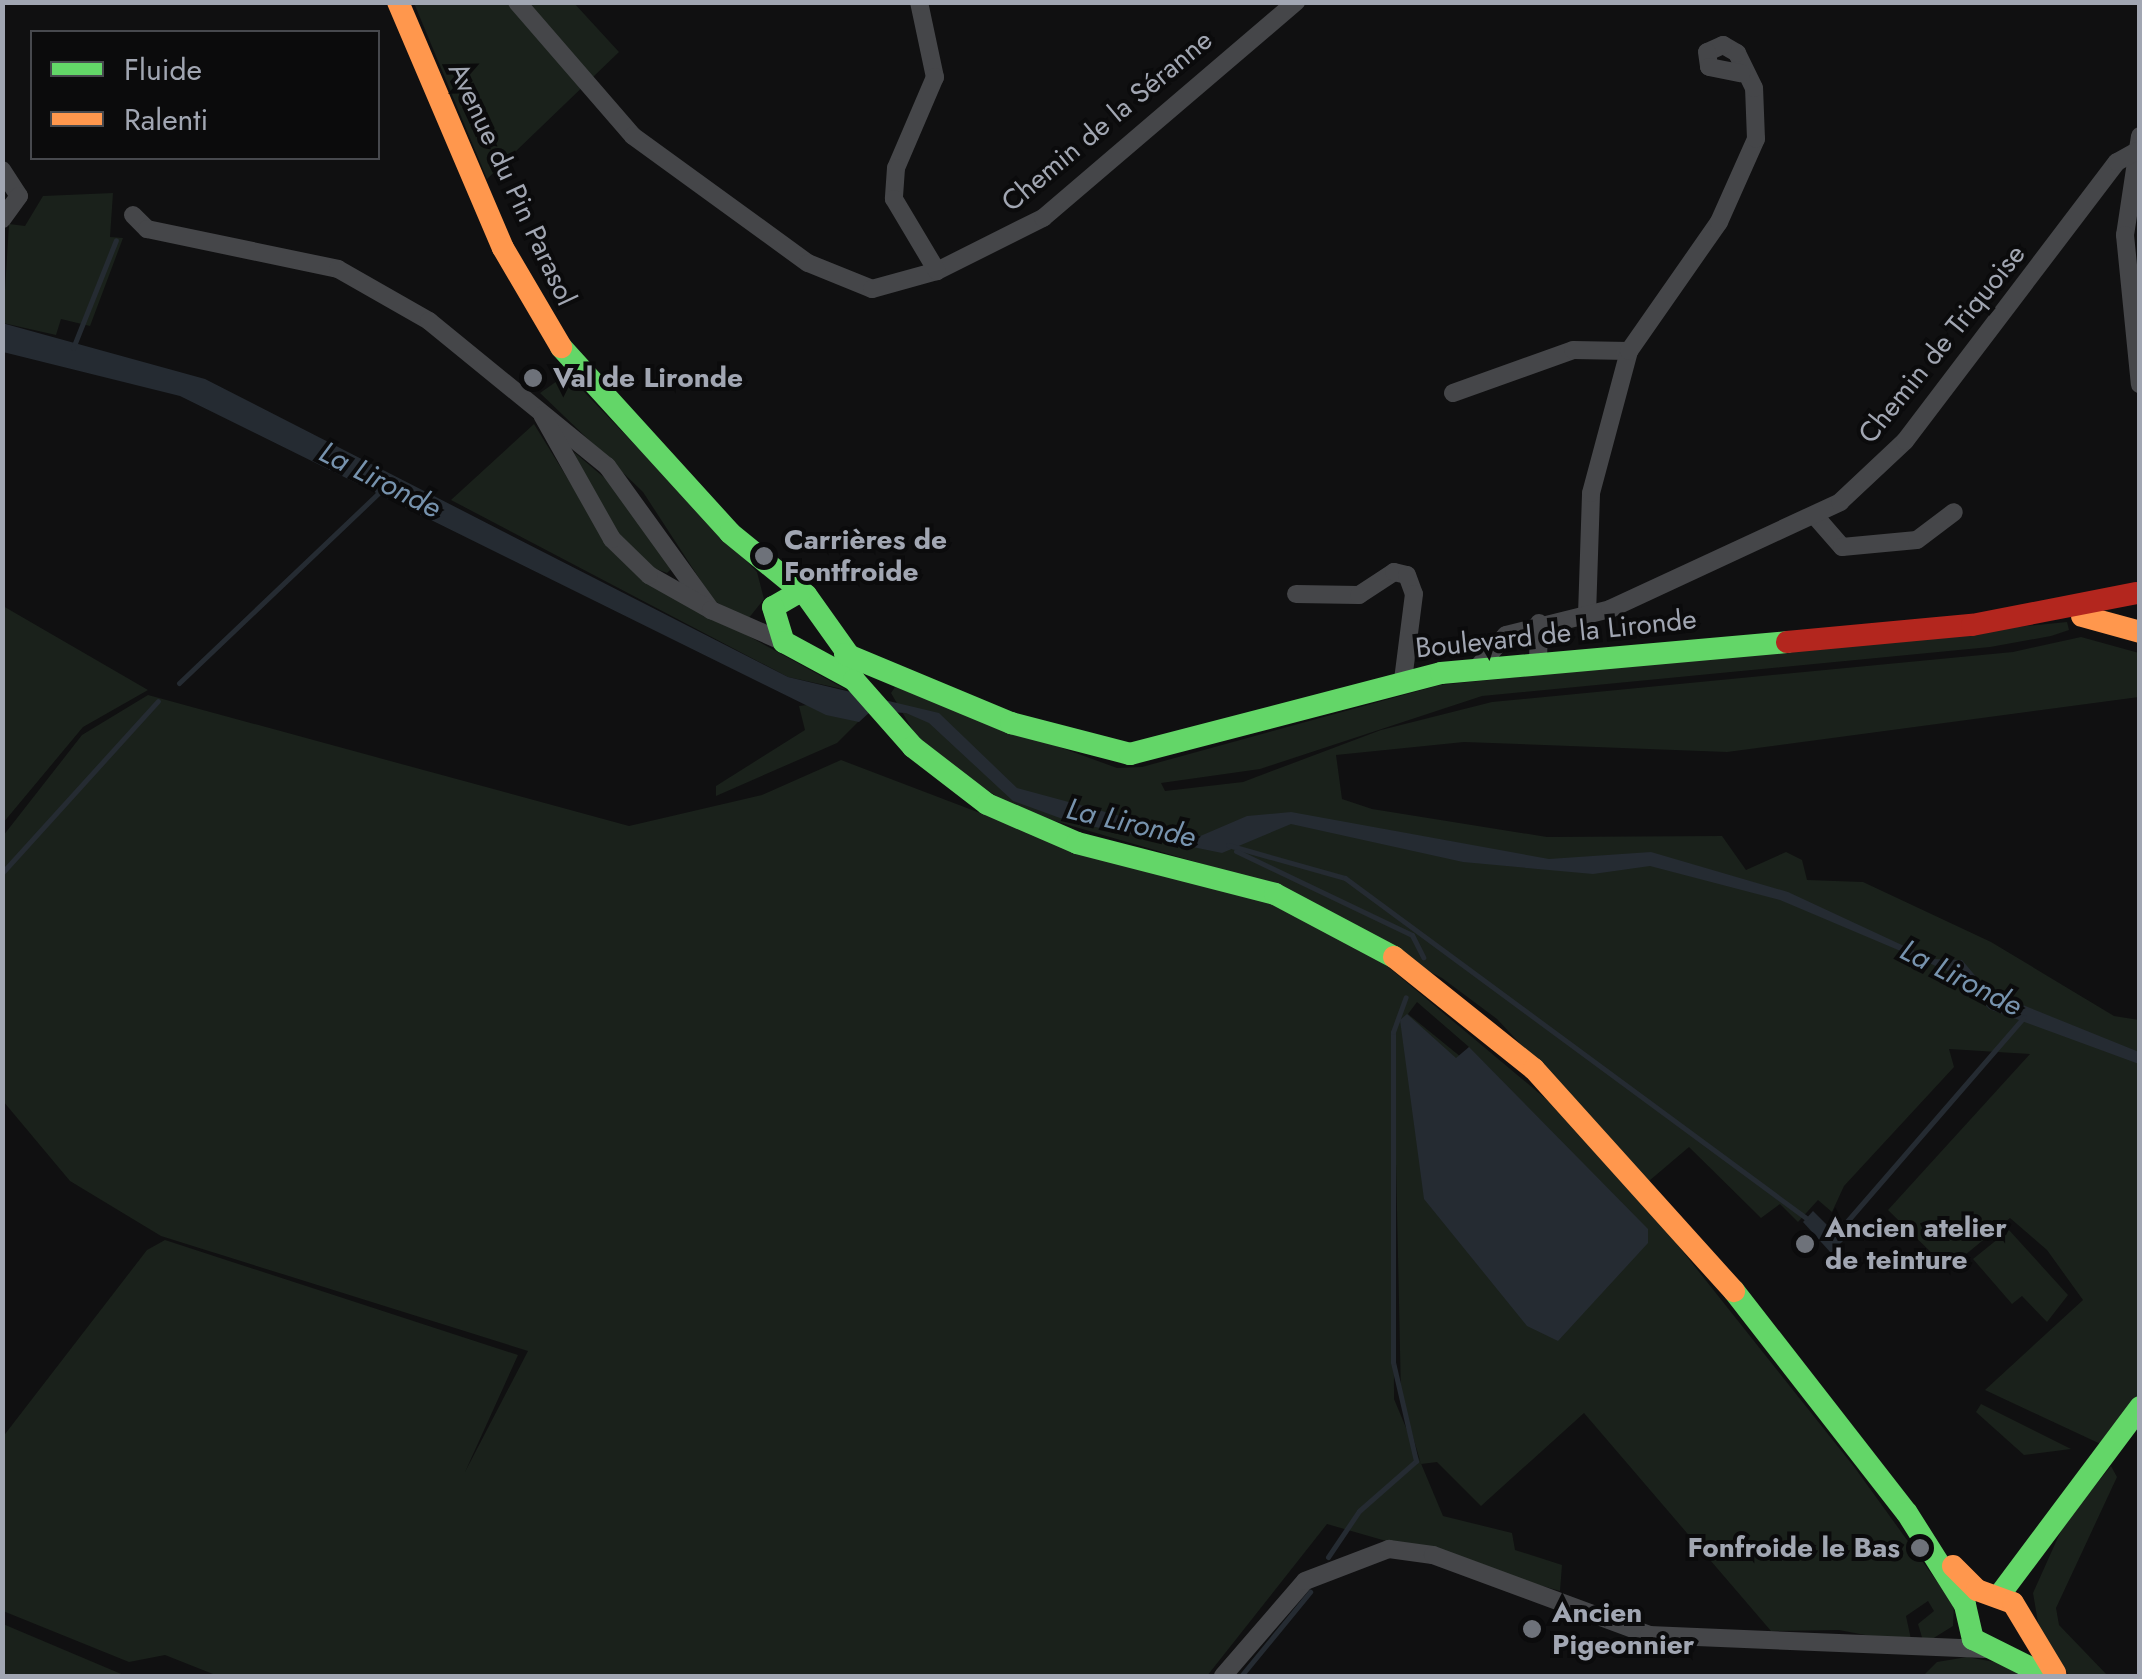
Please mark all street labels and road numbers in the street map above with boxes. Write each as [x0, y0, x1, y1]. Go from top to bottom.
street label: Chemin de la Séranne [995, 23, 1219, 219]
street label: Avenue du Pin Parasol [441, 57, 583, 311]
street label: Chemin de Triquoise [1852, 238, 2032, 450]
street label: Boulevard de la Lironde [1414, 603, 1698, 665]

